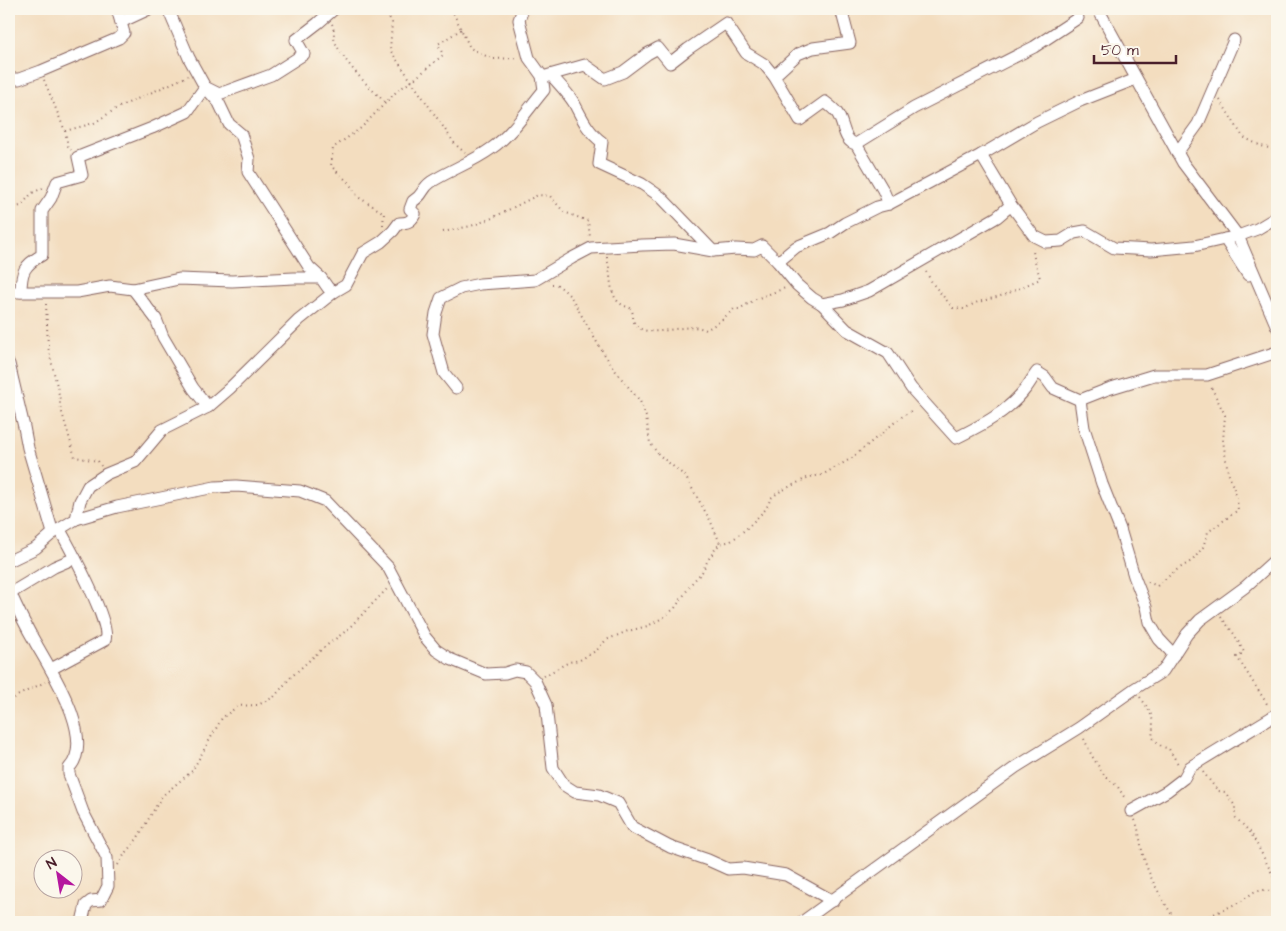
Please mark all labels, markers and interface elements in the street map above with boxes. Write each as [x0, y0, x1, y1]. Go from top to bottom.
scale bar [1094, 32, 1176, 64]
text: 50 m [1101, 40, 1139, 61]
north arrow [32, 848, 82, 898]
text: N [43, 853, 61, 875]

